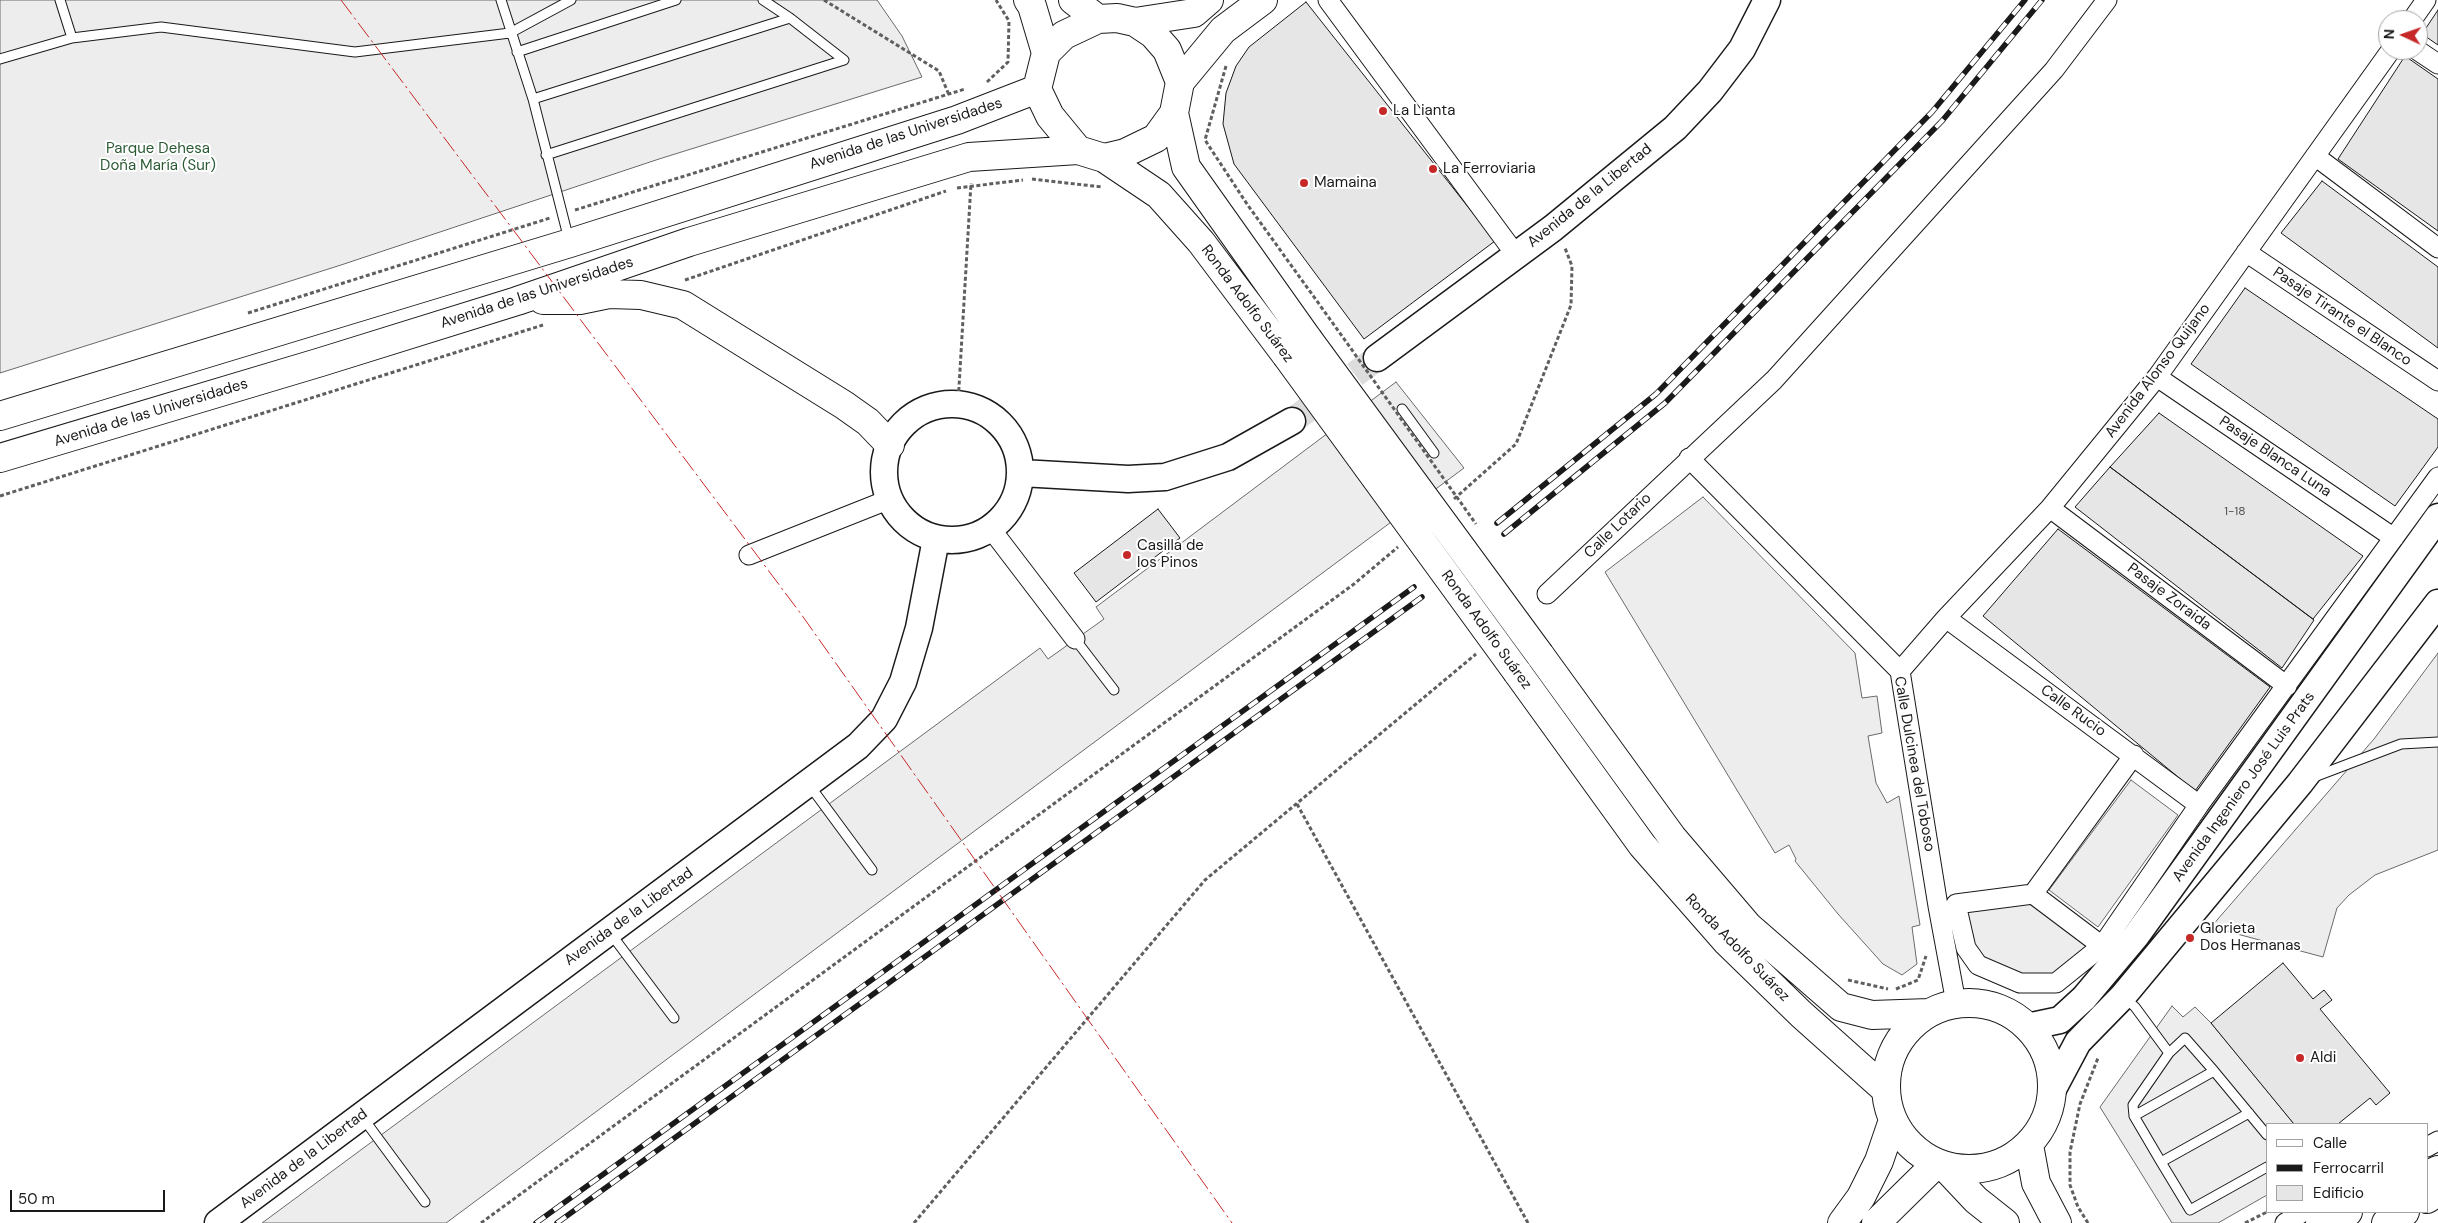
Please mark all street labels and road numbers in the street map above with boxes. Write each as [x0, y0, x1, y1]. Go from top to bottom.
street label: Avenida de las Universidades [807, 94, 1005, 174]
street label: Avenida de la Libertad [1524, 140, 1656, 252]
street label: Ronda Adolfo Suárez [1197, 242, 1297, 366]
street label: Avenida de las Universidades [438, 253, 636, 333]
street label: Pasaje Tirante el Blanco [2269, 264, 2415, 370]
street label: Avenida Alonso Quijano [2102, 300, 2214, 442]
street label: Avenida de las Universidades [52, 375, 250, 451]
street label: Pasaje Blanca Luna [2215, 413, 2335, 501]
street label: Calle Lotario [1581, 490, 1655, 562]
street label: Pasaje Zoraida [2124, 560, 2214, 634]
street label: Ronda Adolfo Suárez [1437, 567, 1535, 693]
street label: Calle Dulcinea del Toboso [1890, 675, 1938, 853]
street label: Calle Rucio [2037, 681, 2109, 741]
street label: Avenida Ingeniero José Luis Prats [2169, 689, 2319, 885]
street label: Avenida de la Libertad [561, 864, 697, 970]
street label: Ronda Adolfo Suárez [1681, 890, 1793, 1006]
street label: Avenida de la Libertad [237, 1105, 371, 1213]

